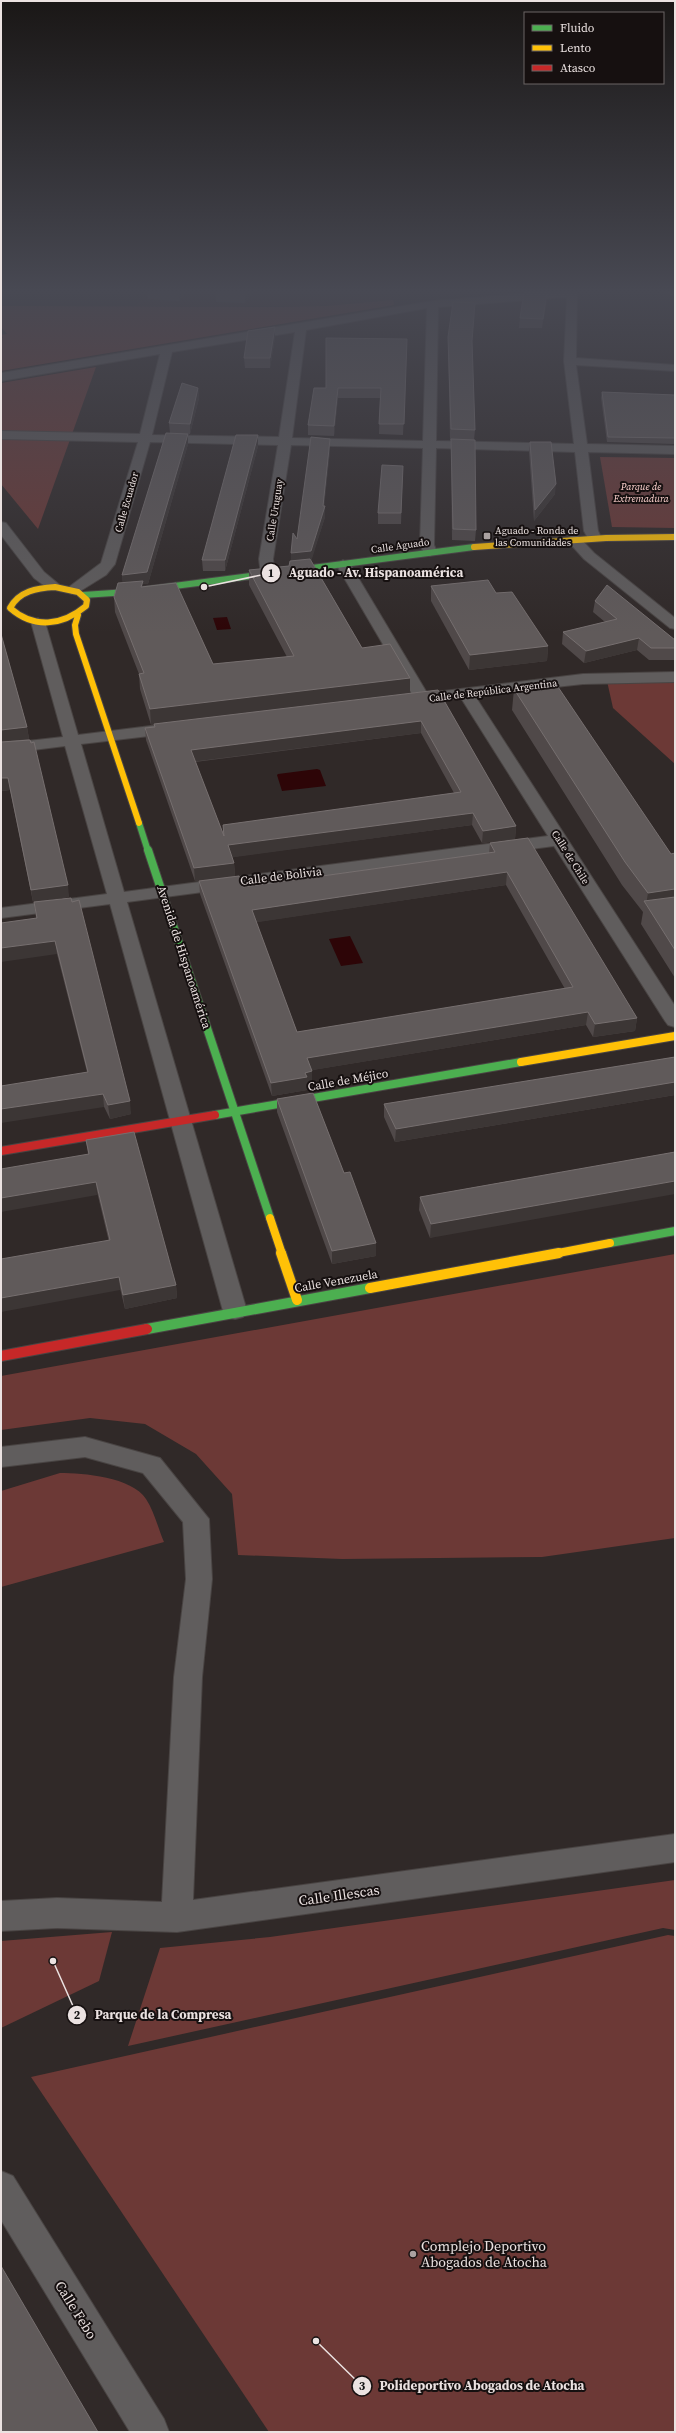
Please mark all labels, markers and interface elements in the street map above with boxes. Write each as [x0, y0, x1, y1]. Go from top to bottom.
legend [524, 12, 664, 84]
text: Fluido [560, 20, 595, 36]
text: Lento [560, 40, 591, 56]
text: Atasco [560, 60, 596, 76]
street label: Calle Ecuador [112, 470, 141, 534]
street label: Calle Uruguay [263, 477, 286, 542]
park label: Parque de Extremadura [612, 480, 669, 505]
place label: Aguado - Ronda de las Comunidades [495, 524, 578, 549]
marker: Aguado - Ronda de las Comunidades [482, 531, 492, 541]
street label: Calle Aguado [370, 535, 431, 556]
callout: Aguado - Av. Hispanoamérica [261, 560, 472, 585]
text: Aguado - Av. Hispanoamérica [289, 564, 463, 581]
text: 1 [268, 565, 274, 581]
street label: Calle de República Argentina [428, 676, 559, 705]
street label: Calle de Chile [549, 828, 592, 887]
street label: Calle de Bolivia [239, 863, 324, 889]
street label: Avenida de Hispanoamérica [153, 883, 215, 1032]
street label: Calle de Méjico [306, 1065, 390, 1095]
street label: Calle Venezuela [293, 1266, 380, 1296]
street label: Calle Illescas [297, 1879, 381, 1911]
callout: Parque de la Compresa [67, 2002, 240, 2027]
text: Parque de la Compresa [95, 2006, 231, 2023]
text: 2 [74, 2007, 81, 2023]
place label: Complejo Deportivo Abogados de Atocha [421, 2236, 548, 2272]
marker: Complejo Deportivo Abogados de Atocha [408, 2249, 418, 2259]
street label: Calle Febo [50, 2277, 102, 2343]
callout: Polideportivo Abogados de Atocha [352, 2373, 593, 2398]
text: Polideportivo Abogados de Atocha [379, 2377, 585, 2394]
text: 3 [359, 2378, 366, 2394]

